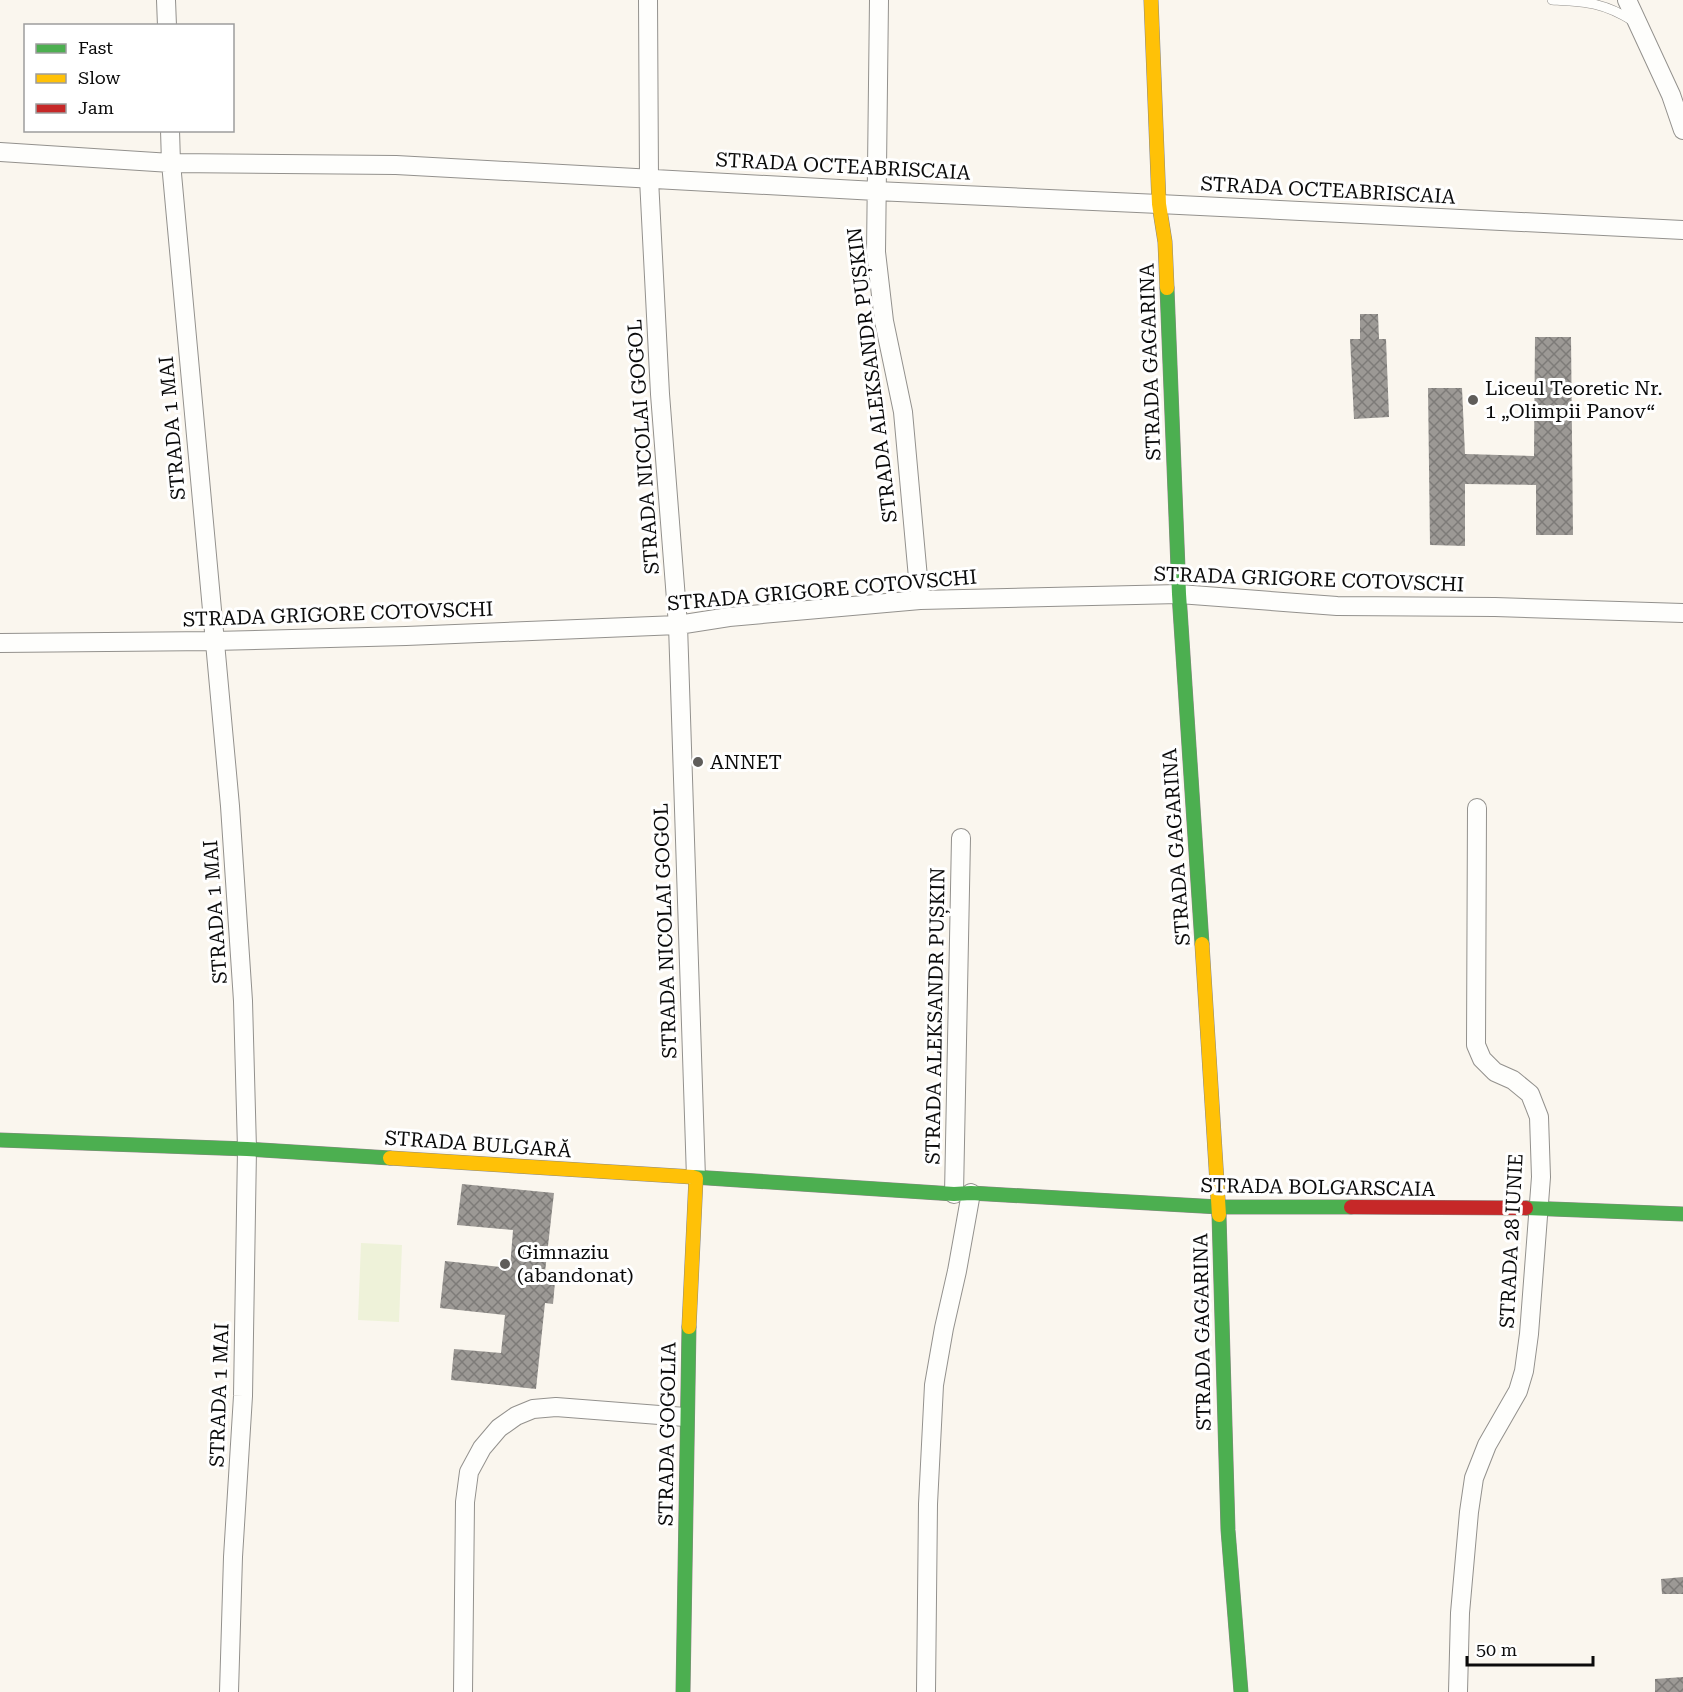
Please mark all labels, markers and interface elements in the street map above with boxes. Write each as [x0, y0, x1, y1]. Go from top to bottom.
legend [24, 24, 234, 132]
text: Fast [78, 37, 113, 58]
text: Slow [78, 67, 120, 88]
text: Jam [78, 97, 114, 118]
street label: STRADA OCTEABRISCAIA [715, 147, 971, 185]
street label: STRADA OCTEABRISCAIA [1200, 171, 1456, 209]
street label: STRADA ALEKSANDR PUȘKIN [842, 226, 904, 524]
street label: STRADA GAGARINA [1135, 263, 1165, 461]
street label: STRADA NICOLAI GOGOL [622, 319, 664, 575]
street label: STRADA 1 MAI [154, 355, 190, 501]
place label: Liceul Teoretic Nr. 1 „Olimpii Panov“ [1485, 376, 1663, 423]
marker: Liceul Teoretic Nr. 1 „Olimpii Panov“ [1466, 393, 1480, 407]
street label: STRADA GRIGORE COTOVSCHI [1153, 562, 1465, 596]
street label: STRADA GRIGORE COTOVSCHI [666, 565, 978, 615]
street label: STRADA GRIGORE COTOVSCHI [182, 597, 494, 631]
street label: STRADA GAGARINA [1157, 747, 1195, 946]
place label: ANNET [710, 750, 782, 774]
marker: ANNET [691, 755, 705, 769]
street label: STRADA NICOLAI GOGOL [649, 803, 681, 1059]
street label: STRADA 1 MAI [198, 839, 232, 985]
street label: STRADA ALEKSANDR PUȘKIN [920, 867, 952, 1165]
street label: STRADA BULGARĂ [384, 1126, 572, 1162]
street label: STRADA 28 IUNIE [1494, 1153, 1528, 1329]
street label: STRADA BOLGARSCAIA [1200, 1173, 1436, 1201]
street label: STRADA GAGARINA [1188, 1233, 1216, 1431]
place label: Gimnaziu (abandonat) [517, 1240, 634, 1287]
marker: Gimnaziu (abandonat) [498, 1257, 512, 1271]
street label: STRADA 1 MAI [204, 1322, 234, 1468]
street label: STRADA GOGOLIA [653, 1342, 681, 1526]
scale bar [1467, 1629, 1593, 1667]
text: 50 m [1476, 1639, 1517, 1660]

